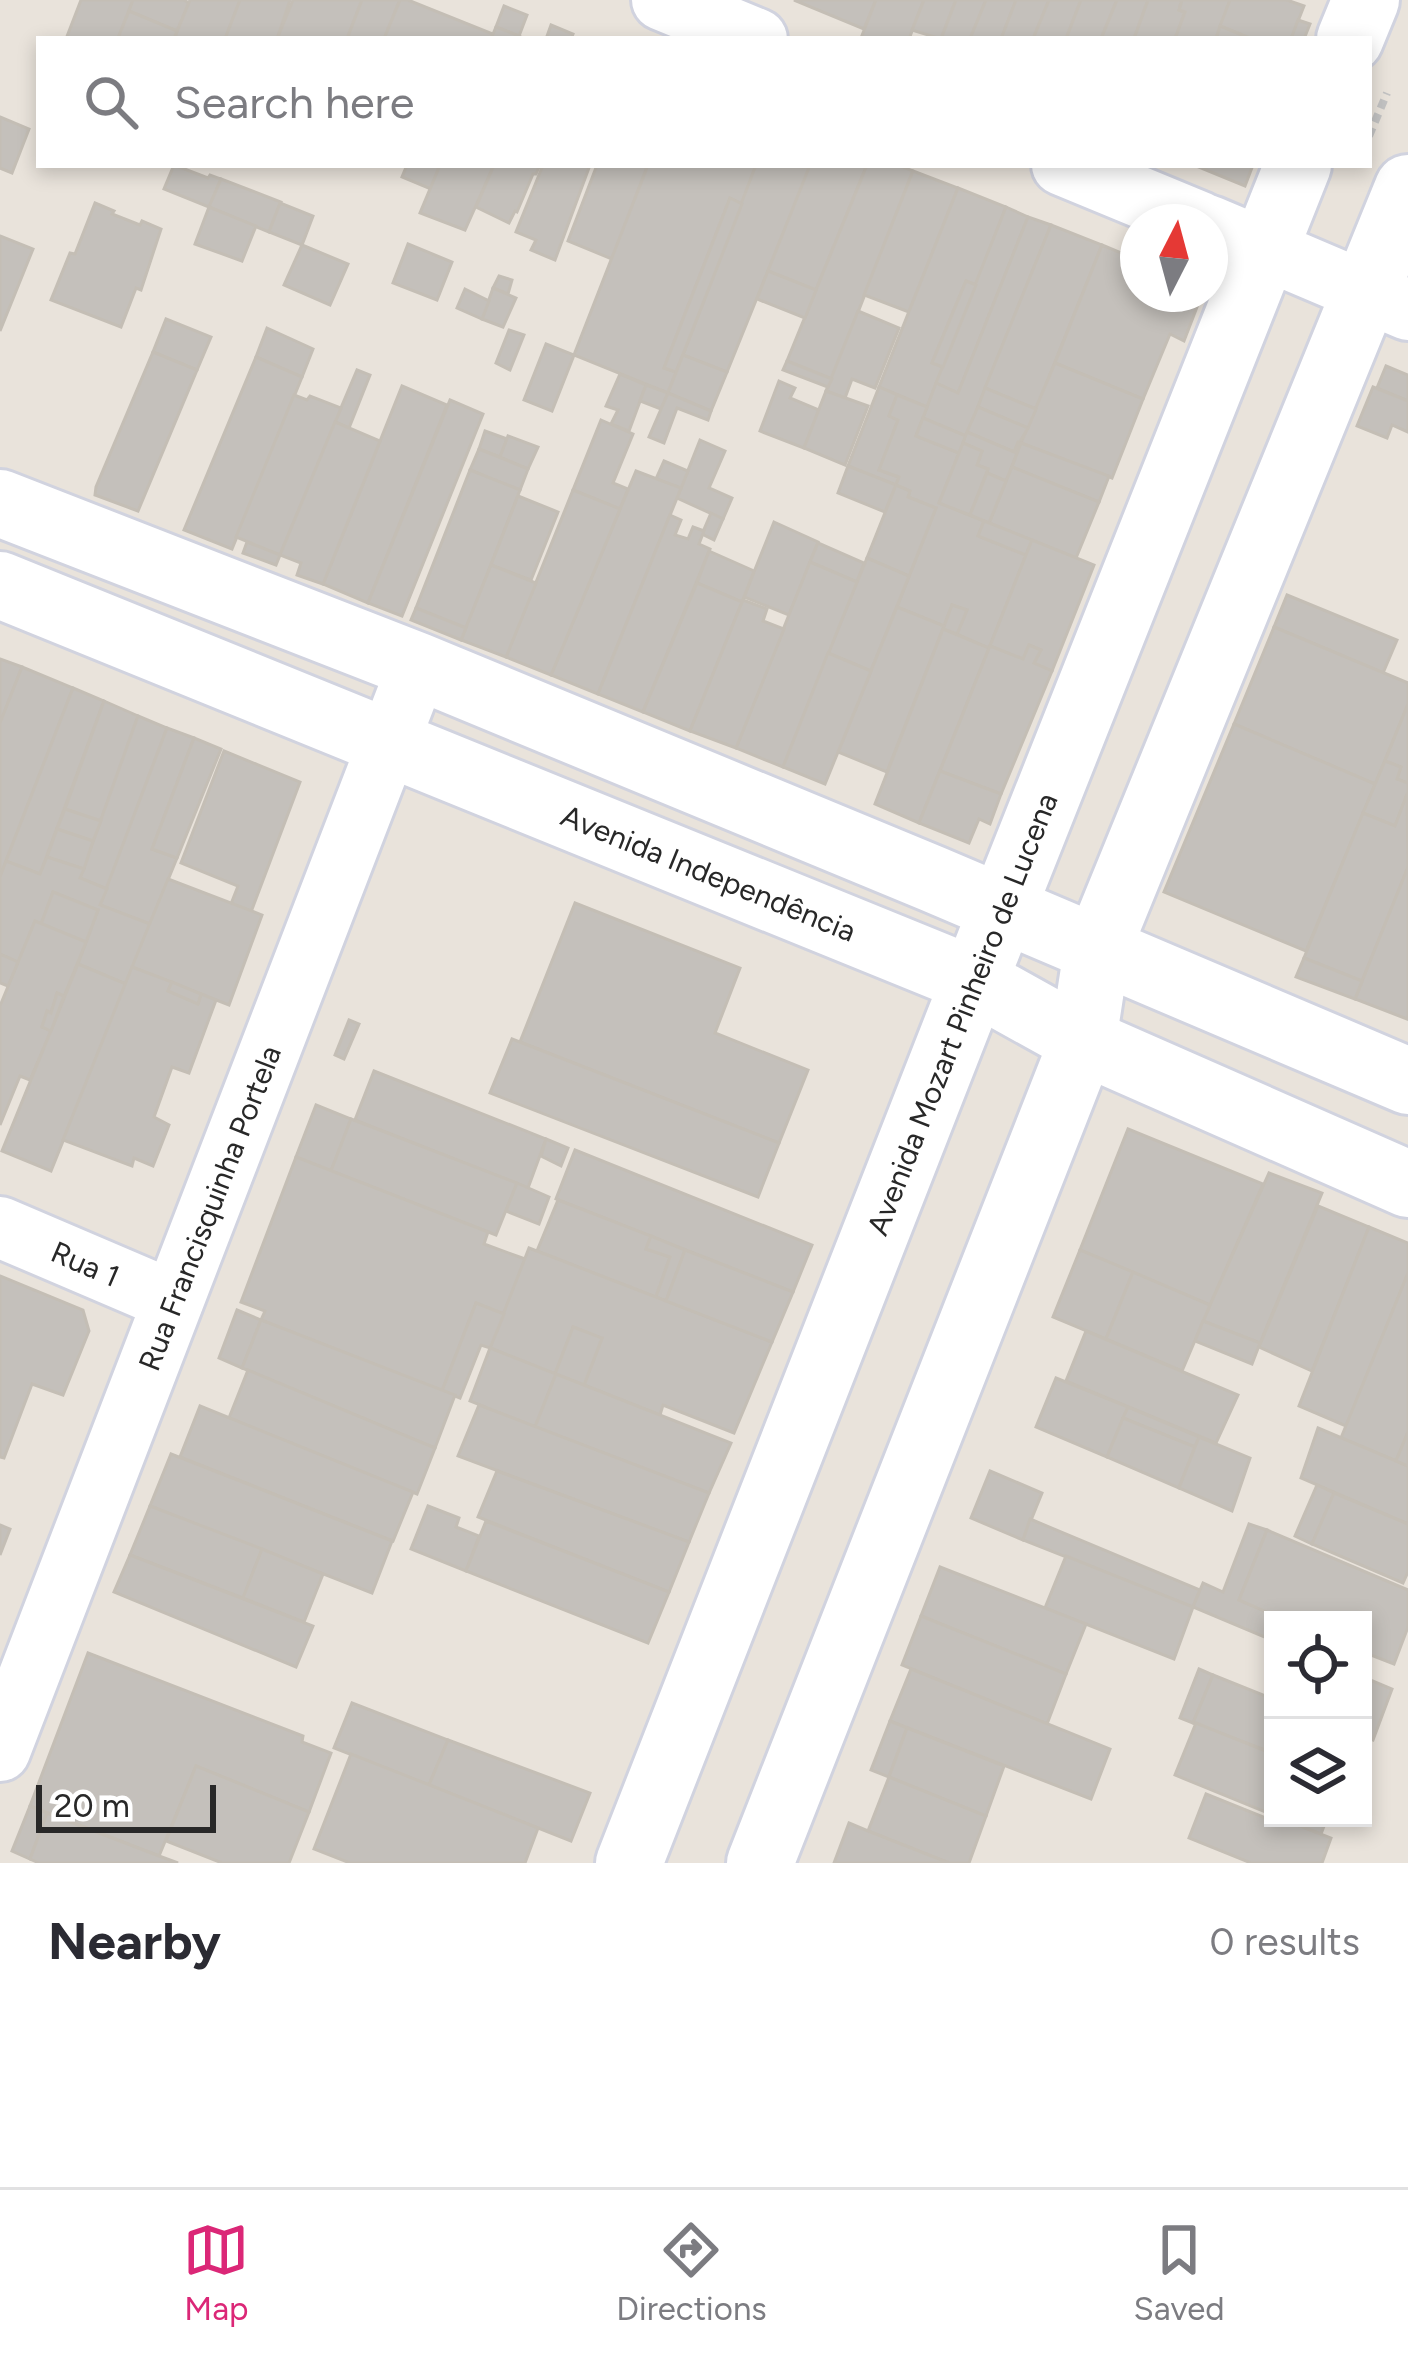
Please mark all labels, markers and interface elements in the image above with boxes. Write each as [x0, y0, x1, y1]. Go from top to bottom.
search box [36, 36, 1372, 168]
icon: search [78, 69, 144, 135]
text: Search here [174, 75, 414, 129]
north arrow [1120, 204, 1228, 312]
street label: Avenida Mozart Pinheiro de Lucena [858, 787, 1065, 1240]
street label: Avenida Independência [556, 797, 862, 949]
street label: Rua Francisquinha Portela [130, 1040, 289, 1376]
street label: Rua 1 [46, 1233, 125, 1294]
map controls [1264, 1611, 1372, 1827]
button: locate [1264, 1611, 1372, 1719]
button: layers [1264, 1719, 1372, 1827]
scale bar [36, 1779, 216, 1832]
text: 20 m [54, 1786, 130, 1825]
text: Nearby [48, 1911, 221, 1972]
text: 0 results [1209, 1918, 1360, 1965]
tab: Map [183, 2217, 249, 2328]
tab: Directions [616, 2217, 767, 2328]
tab: Saved [1134, 2217, 1225, 2328]

